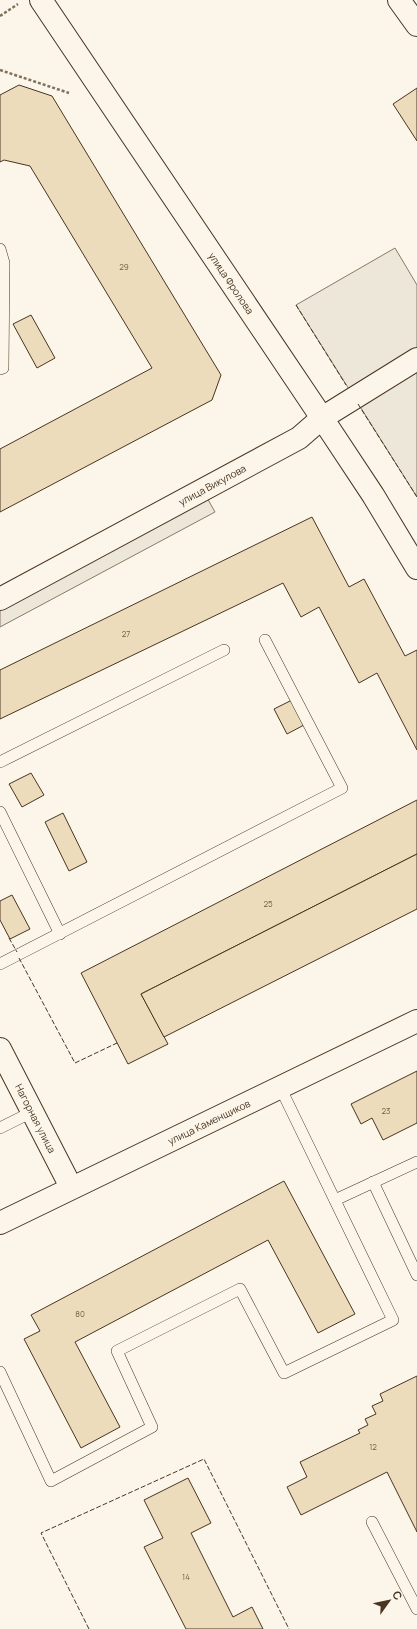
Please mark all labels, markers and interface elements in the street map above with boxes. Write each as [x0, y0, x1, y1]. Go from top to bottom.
street label: улица Фролова [205, 249, 257, 317]
house number: 29 [119, 261, 129, 272]
street label: улица Викулова [176, 461, 248, 509]
house number: 27 [122, 628, 130, 639]
house number: 25 [263, 898, 273, 909]
street label: Нагорная улица [12, 1081, 59, 1155]
street label: улица Каменщиков [165, 1096, 253, 1148]
house number: 23 [382, 1105, 390, 1116]
house number: 80 [75, 1308, 85, 1319]
house number: 12 [369, 1441, 377, 1452]
house number: 14 [182, 1571, 190, 1582]
north arrow [369, 1581, 409, 1621]
text: С [389, 1588, 406, 1603]

